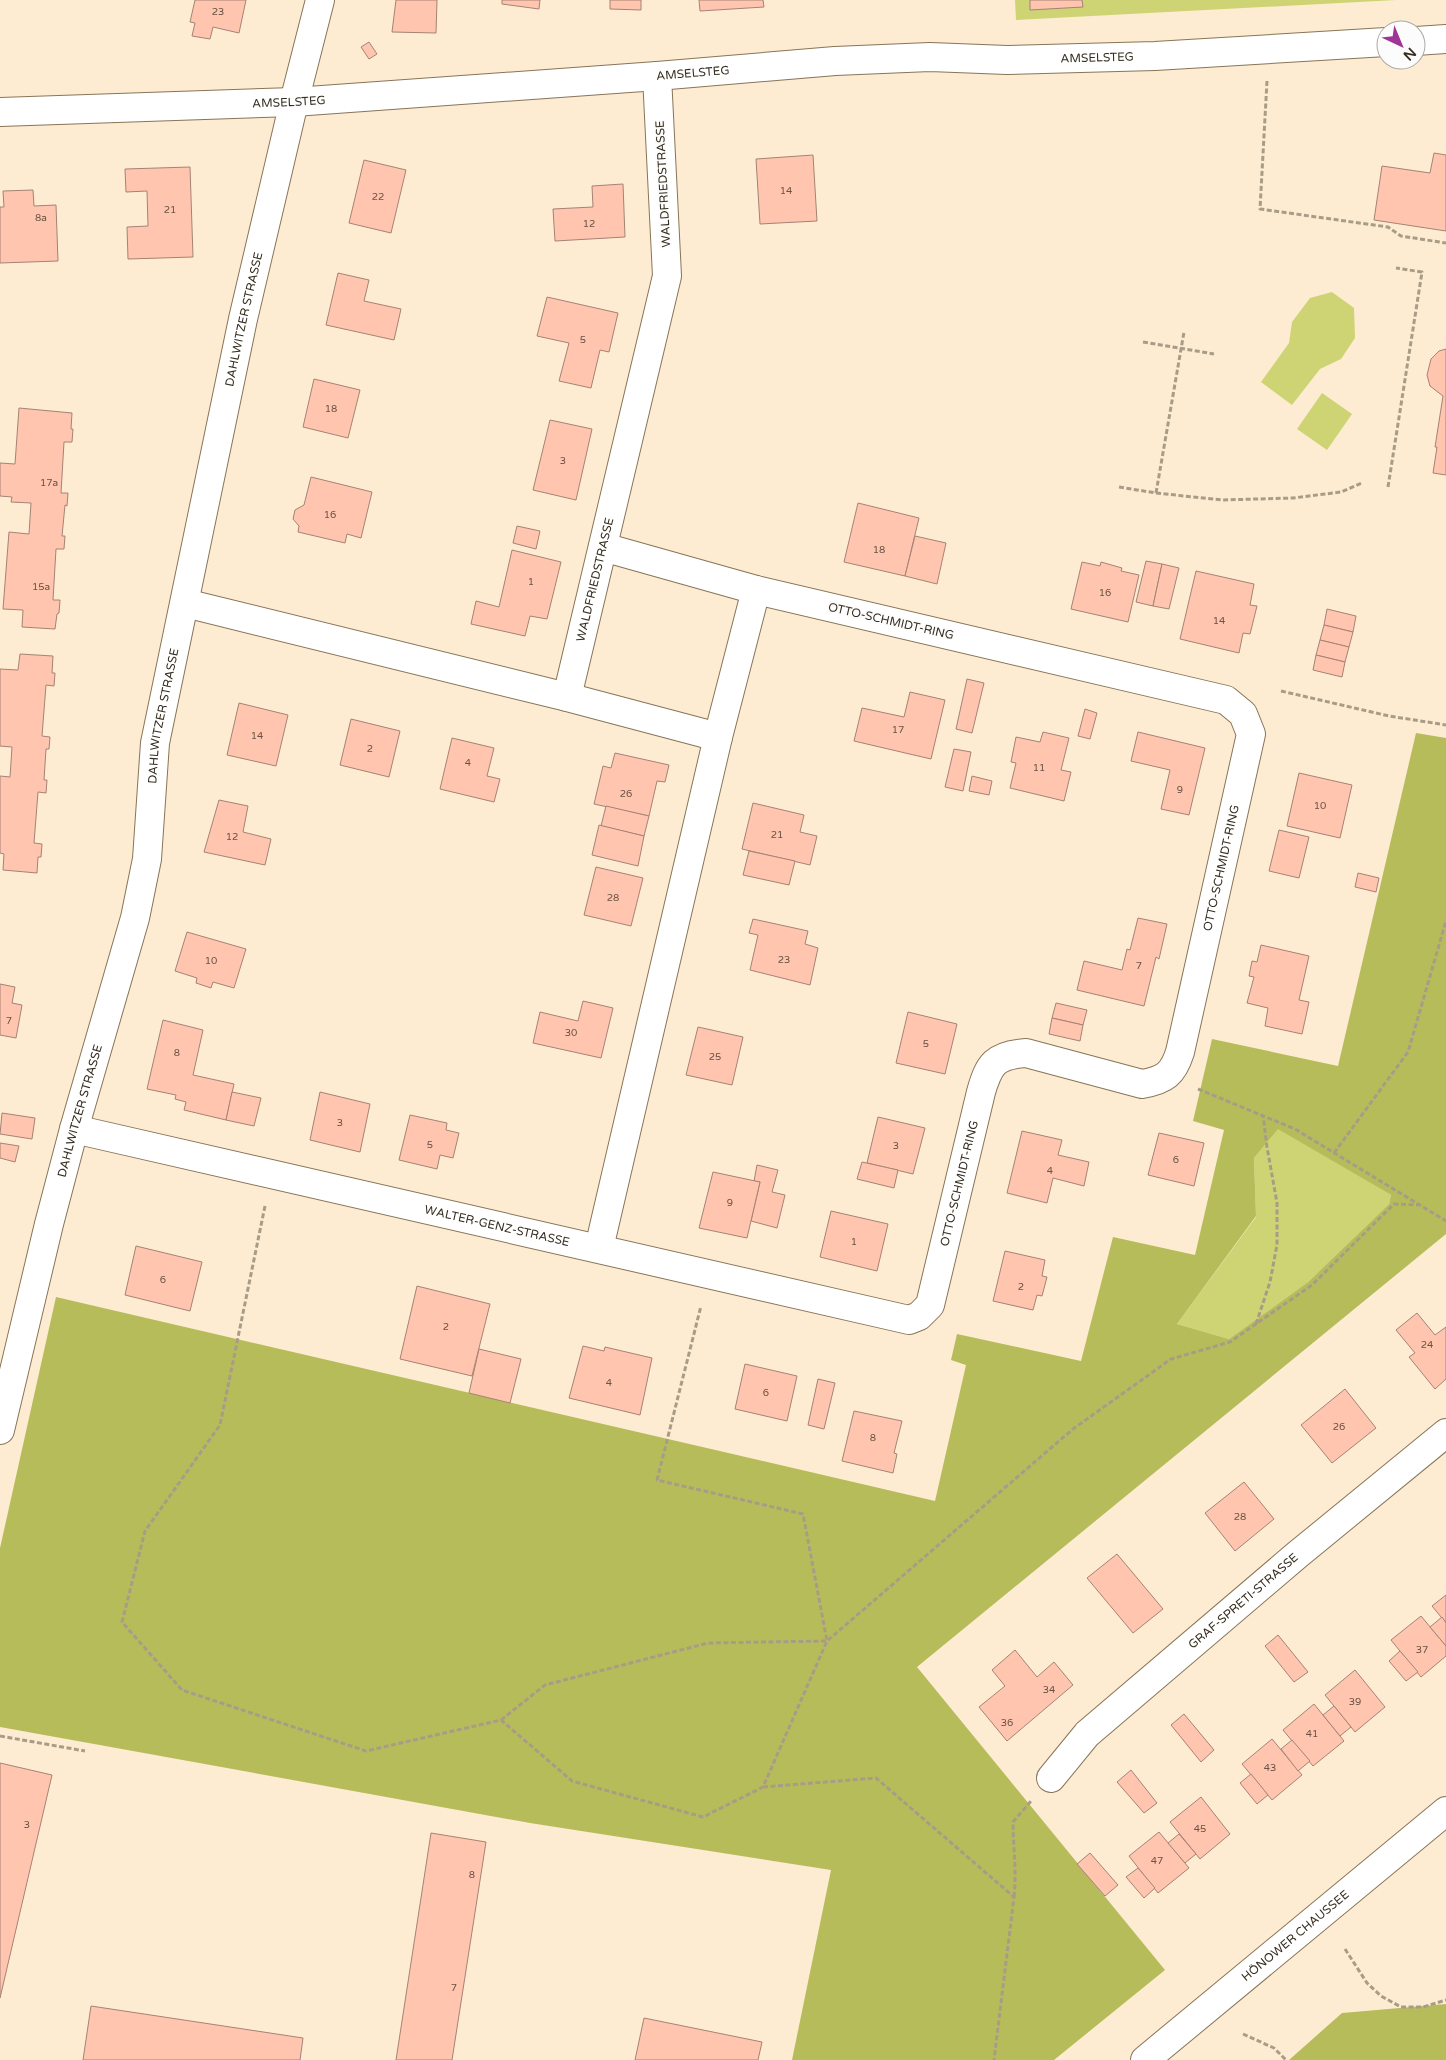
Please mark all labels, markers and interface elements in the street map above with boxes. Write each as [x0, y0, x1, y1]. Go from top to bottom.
house number: 23 [212, 6, 224, 18]
north arrow [1376, 20, 1426, 70]
text: N [1400, 44, 1420, 64]
street label: AMSELSTEG [1060, 50, 1134, 66]
street label: AMSELSTEG [656, 63, 730, 83]
street label: AMSELSTEG [252, 93, 326, 110]
street label: WALDFRIEDSTRASSE [653, 120, 673, 248]
house number: 14 [780, 185, 792, 197]
house number: 22 [372, 191, 384, 203]
house number: 21 [164, 204, 176, 216]
house number: 8a [35, 212, 47, 224]
house number: 12 [583, 218, 595, 230]
street label: DAHLWITZER STRASSE [222, 250, 266, 388]
house number: 5 [580, 334, 586, 346]
house number: 18 [325, 403, 337, 415]
house number: 3 [560, 455, 566, 467]
house number: 17a [40, 477, 58, 489]
house number: 16 [324, 509, 336, 521]
street label: WALDFRIEDSTRASSE [573, 516, 616, 643]
house number: 18 [873, 544, 885, 556]
house number: 1 [528, 576, 534, 588]
house number: 15a [32, 581, 50, 593]
house number: 16 [1099, 587, 1111, 599]
street label: OTTO-SCHMIDT-RING [827, 600, 955, 642]
house number: 14 [1213, 615, 1225, 627]
street label: DAHLWITZER STRASSE [145, 647, 182, 784]
house number: 17 [892, 724, 904, 736]
house number: 14 [251, 730, 263, 742]
house number: 2 [367, 743, 373, 755]
house number: 4 [465, 757, 471, 769]
house number: 11 [1033, 762, 1045, 774]
house number: 9 [1177, 784, 1183, 796]
house number: 26 [620, 788, 632, 800]
house number: 10 [1314, 800, 1326, 812]
street label: OTTO-SCHMIDT-RING [1200, 804, 1242, 932]
house number: 21 [771, 829, 783, 841]
house number: 12 [226, 831, 238, 843]
house number: 28 [607, 892, 619, 904]
house number: 23 [778, 954, 790, 966]
house number: 10 [205, 955, 217, 967]
house number: 7 [1136, 960, 1142, 972]
house number: 7 [6, 1015, 12, 1027]
house number: 30 [565, 1027, 577, 1039]
house number: 5 [923, 1038, 929, 1050]
street label: DAHLWITZER STRASSE [55, 1042, 105, 1179]
house number: 8 [174, 1047, 180, 1059]
house number: 25 [709, 1051, 721, 1063]
house number: 3 [337, 1117, 343, 1129]
street label: OTTO-SCHMIDT-RING [937, 1119, 981, 1248]
house number: 5 [427, 1139, 433, 1151]
house number: 3 [893, 1140, 899, 1152]
house number: 6 [1173, 1154, 1179, 1166]
house number: 4 [1047, 1165, 1053, 1177]
house number: 9 [727, 1197, 733, 1209]
street label: WALTER-GENZ-STRASSE [423, 1202, 571, 1249]
house number: 1 [851, 1236, 857, 1248]
house number: 6 [160, 1274, 166, 1286]
house number: 2 [1018, 1281, 1024, 1293]
house number: 2 [443, 1321, 449, 1333]
house number: 24 [1421, 1339, 1433, 1351]
house number: 4 [606, 1377, 612, 1389]
house number: 6 [763, 1387, 769, 1399]
house number: 26 [1333, 1421, 1345, 1433]
house number: 8 [870, 1432, 876, 1444]
house number: 28 [1234, 1511, 1246, 1523]
street label: GRAF-SPRETI-STRASSE [1185, 1550, 1301, 1652]
house number: 37 [1416, 1644, 1428, 1656]
house number: 34 [1043, 1684, 1055, 1696]
house number: 39 [1349, 1696, 1361, 1708]
house number: 36 [1001, 1717, 1013, 1729]
house number: 41 [1306, 1728, 1318, 1740]
house number: 43 [1264, 1762, 1276, 1774]
house number: 3 [24, 1819, 30, 1831]
house number: 45 [1194, 1823, 1206, 1835]
house number: 47 [1151, 1855, 1163, 1867]
house number: 8 [469, 1869, 475, 1881]
street label: HÖNOWER CHAUSSEE [1239, 1887, 1352, 1984]
house number: 7 [451, 1982, 457, 1994]

